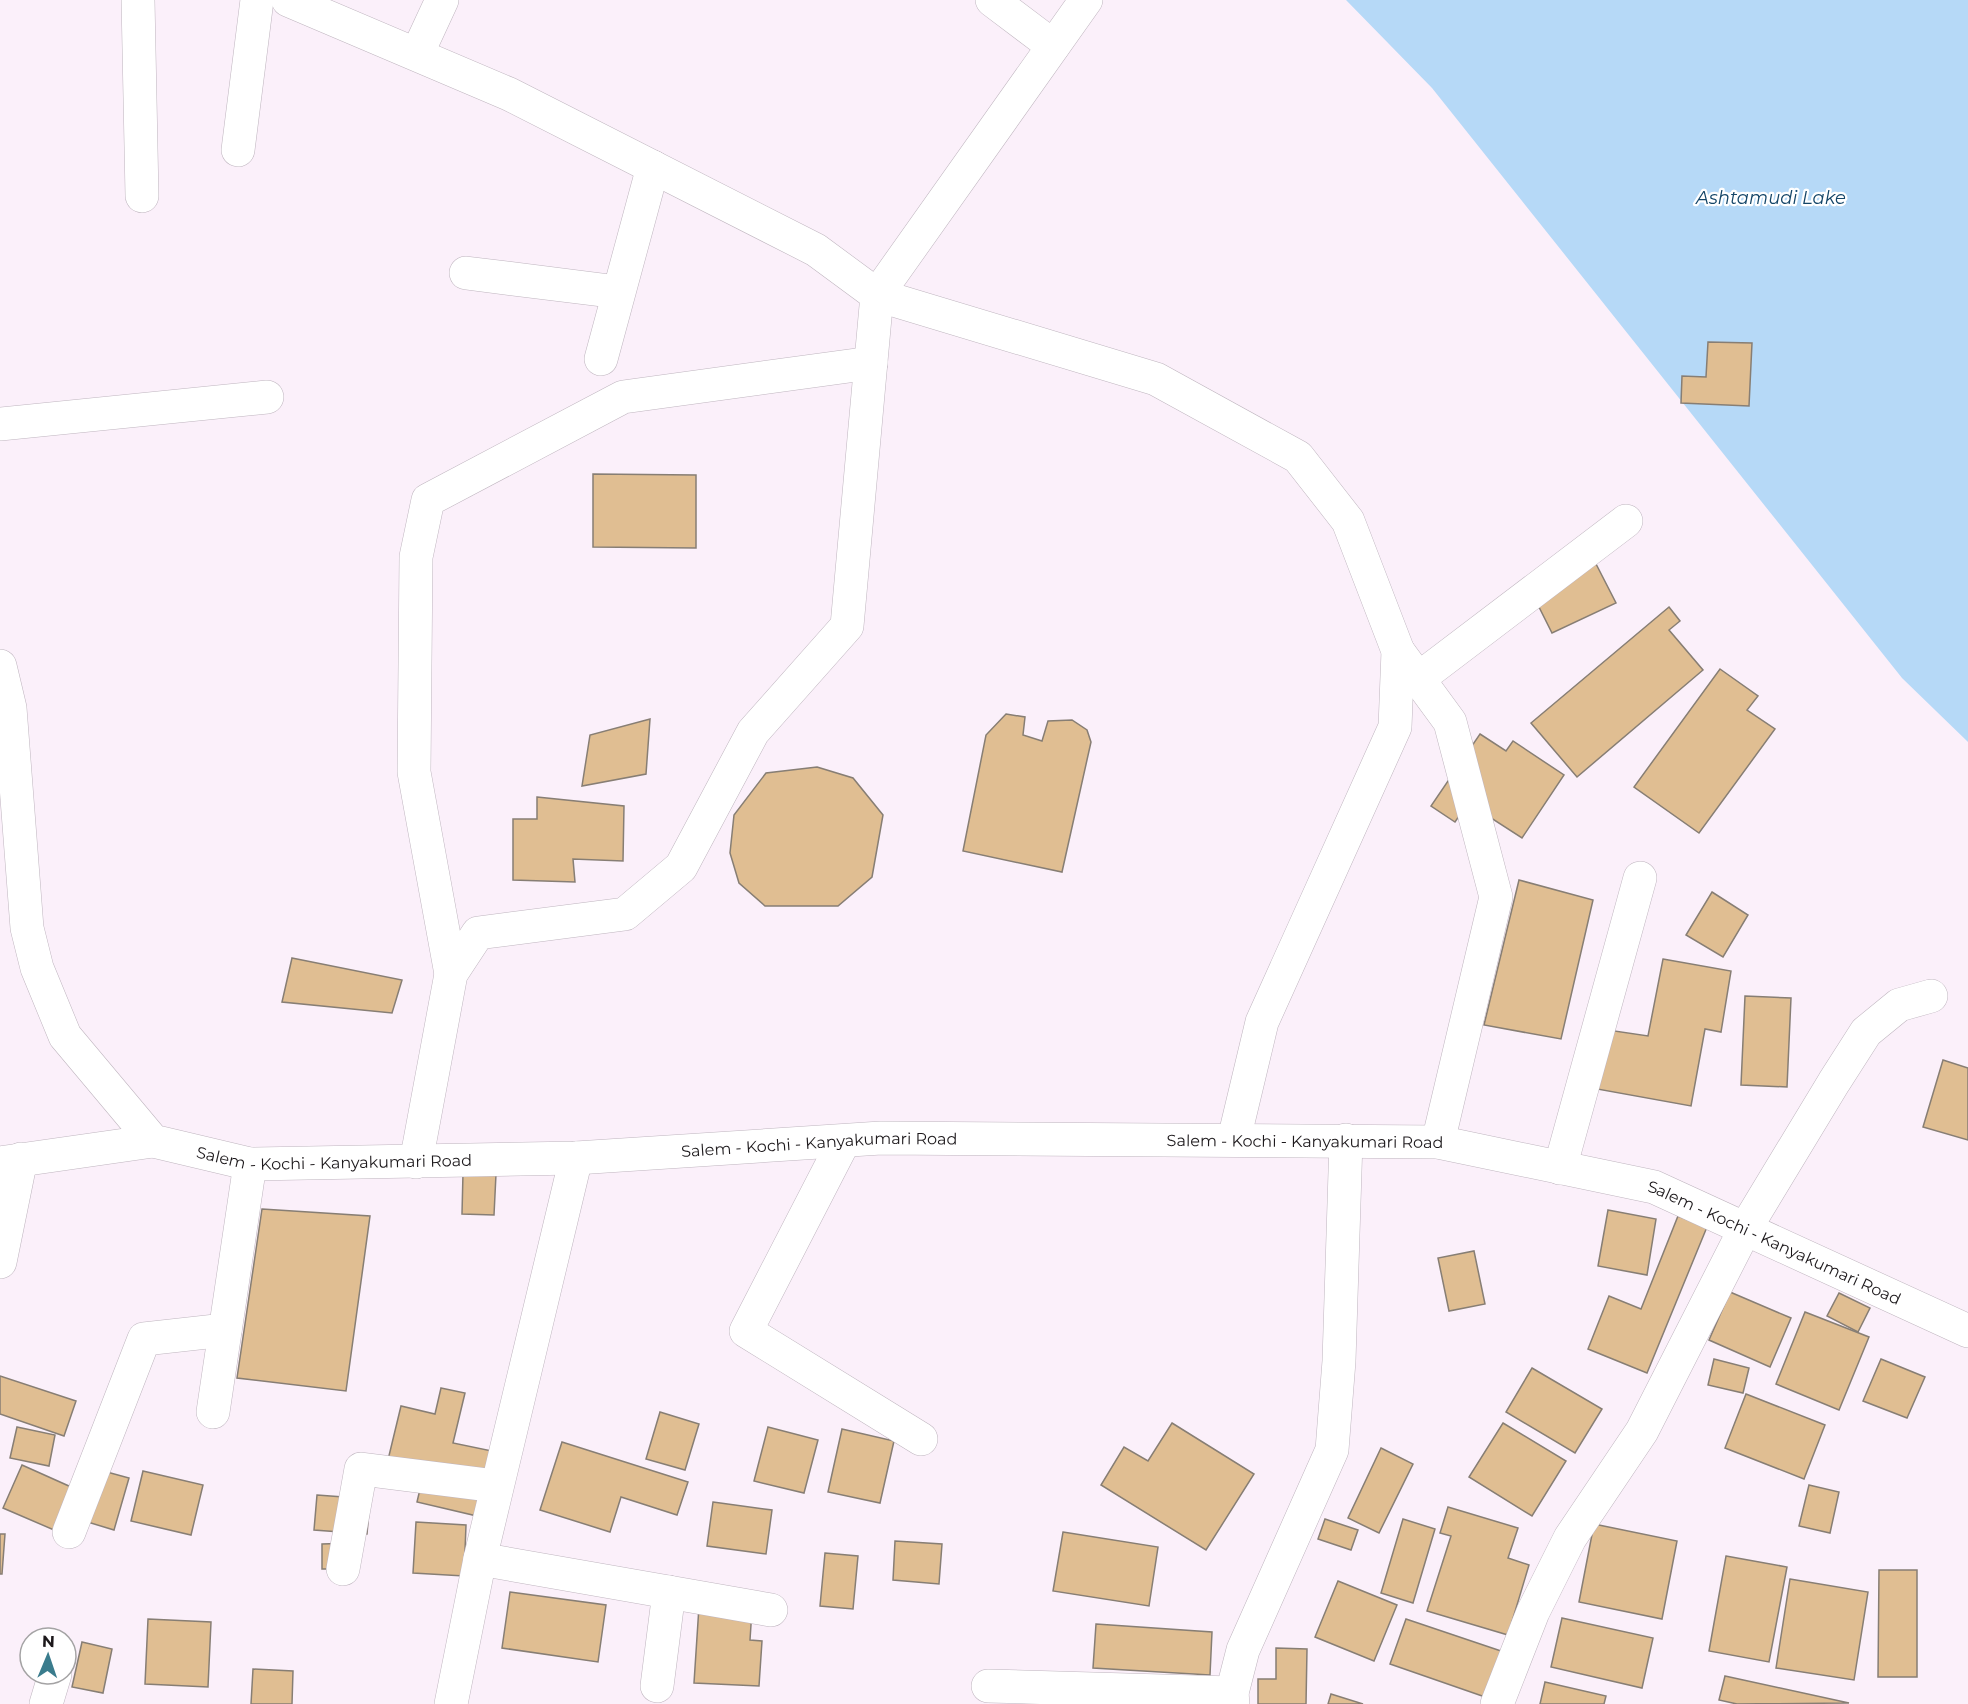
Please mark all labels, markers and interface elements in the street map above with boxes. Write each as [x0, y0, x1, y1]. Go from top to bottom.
water label: Ashtamudi Lake [1695, 187, 1846, 209]
street label: Salem - Kochi - Kanyakumari Road [680, 1128, 957, 1161]
street label: Salem - Kochi - Kanyakumari Road [1167, 1131, 1443, 1152]
street label: Salem - Kochi - Kanyakumari Road [195, 1142, 472, 1174]
street label: Salem - Kochi - Kanyakumari Road [1646, 1176, 1904, 1308]
north arrow [18, 1626, 78, 1686]
text: N [42, 1632, 55, 1651]

